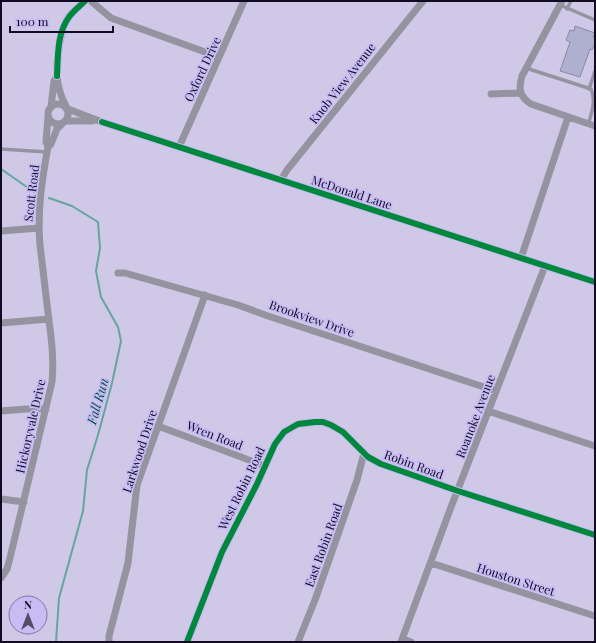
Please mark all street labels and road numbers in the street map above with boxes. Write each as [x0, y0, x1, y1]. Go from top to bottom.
street label: Oxford Drive [180, 34, 224, 104]
street label: Knob View Avenue [305, 39, 379, 127]
street label: Scott Road [20, 164, 42, 222]
street label: McDonald Lane [310, 171, 394, 213]
street label: Brookview Drive [267, 296, 357, 340]
street label: Roanoke Avenue [452, 372, 498, 460]
street label: Hickoryvale Drive [11, 377, 49, 475]
street label: Larkwood Drive [118, 407, 160, 495]
street label: Wren Road [184, 417, 245, 453]
street label: West Robin Road [214, 444, 268, 533]
street label: Robin Road [382, 446, 446, 482]
street label: East Robin Road [300, 501, 346, 589]
street label: Houston Street [475, 559, 558, 599]

